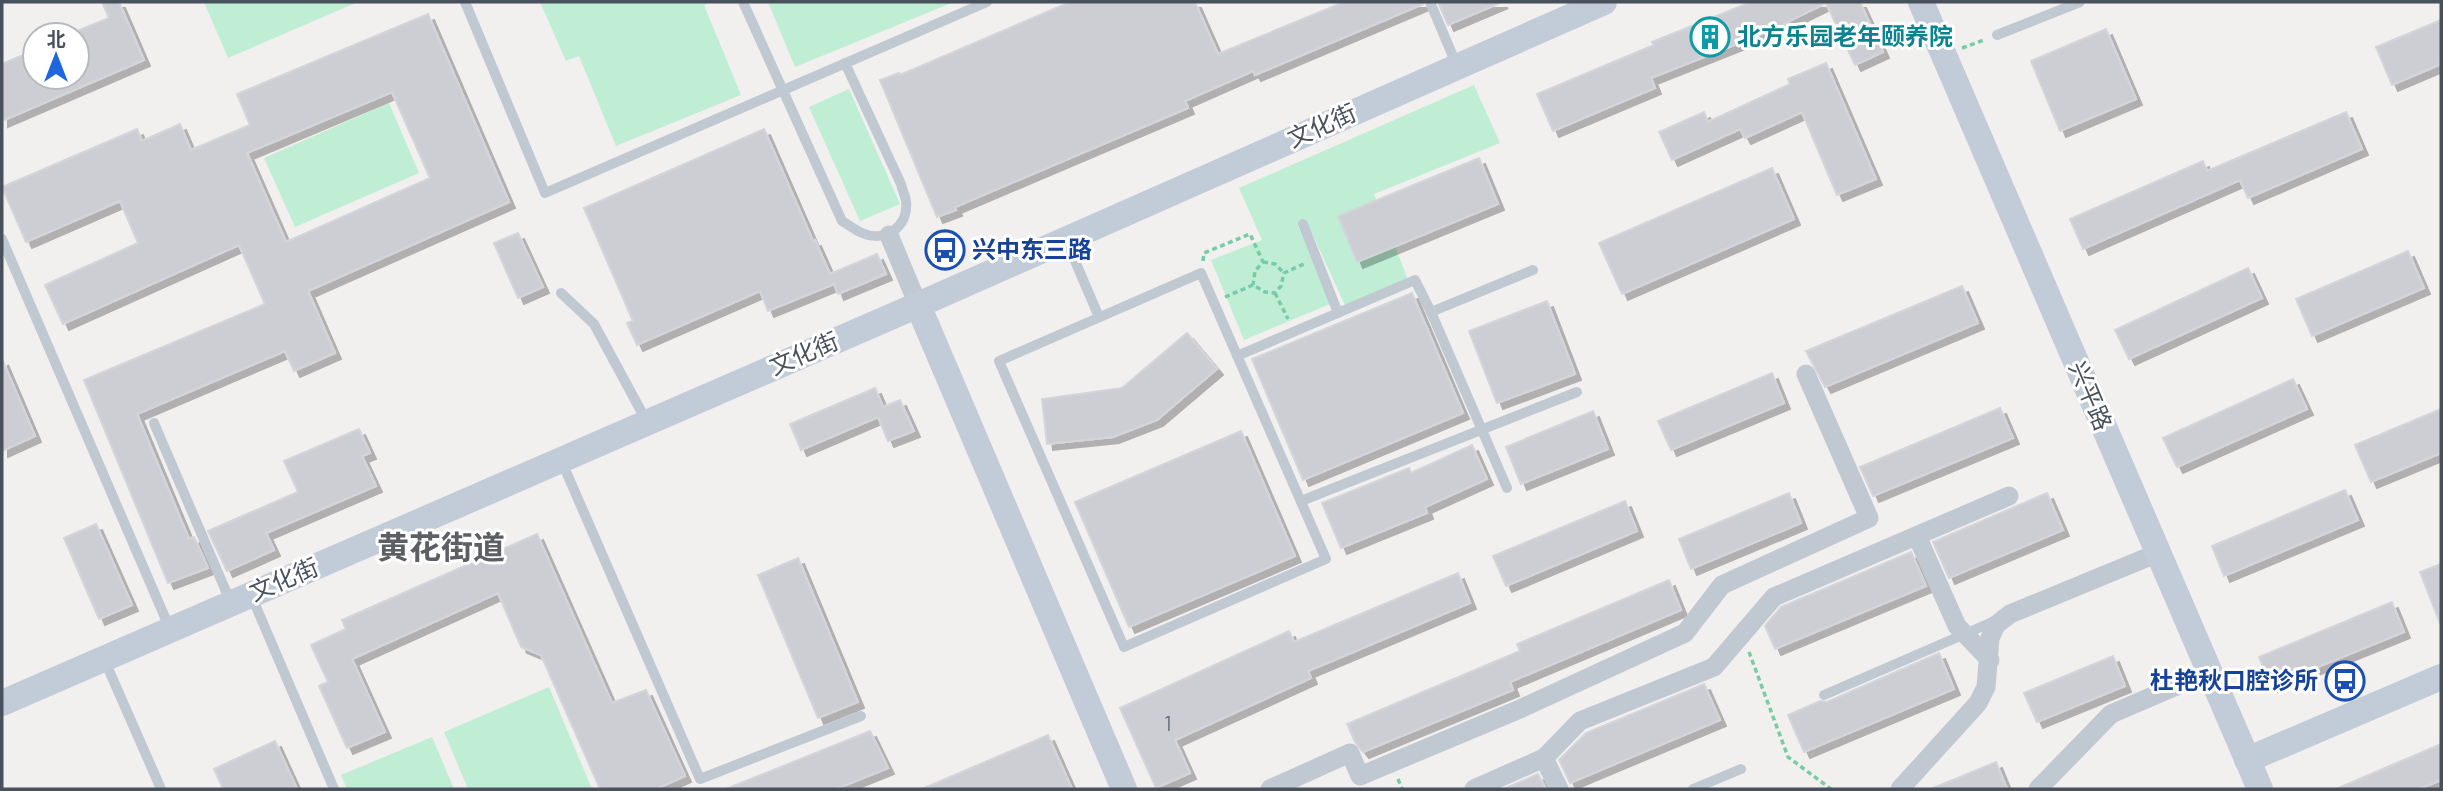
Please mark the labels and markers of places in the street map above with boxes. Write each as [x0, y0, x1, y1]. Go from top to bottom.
building icon: 北方乐园老年颐养院 [1689, 16, 1731, 58]
place label: 北方乐园老年颐养院 [1737, 21, 1953, 50]
bus stop icon: 兴中东三路 [924, 229, 966, 271]
place label: 兴中东三路 [972, 234, 1092, 263]
bus stop icon: 杜艳秋口腔诊所 [2324, 660, 2366, 702]
place label: 杜艳秋口腔诊所 [2150, 665, 2318, 694]

